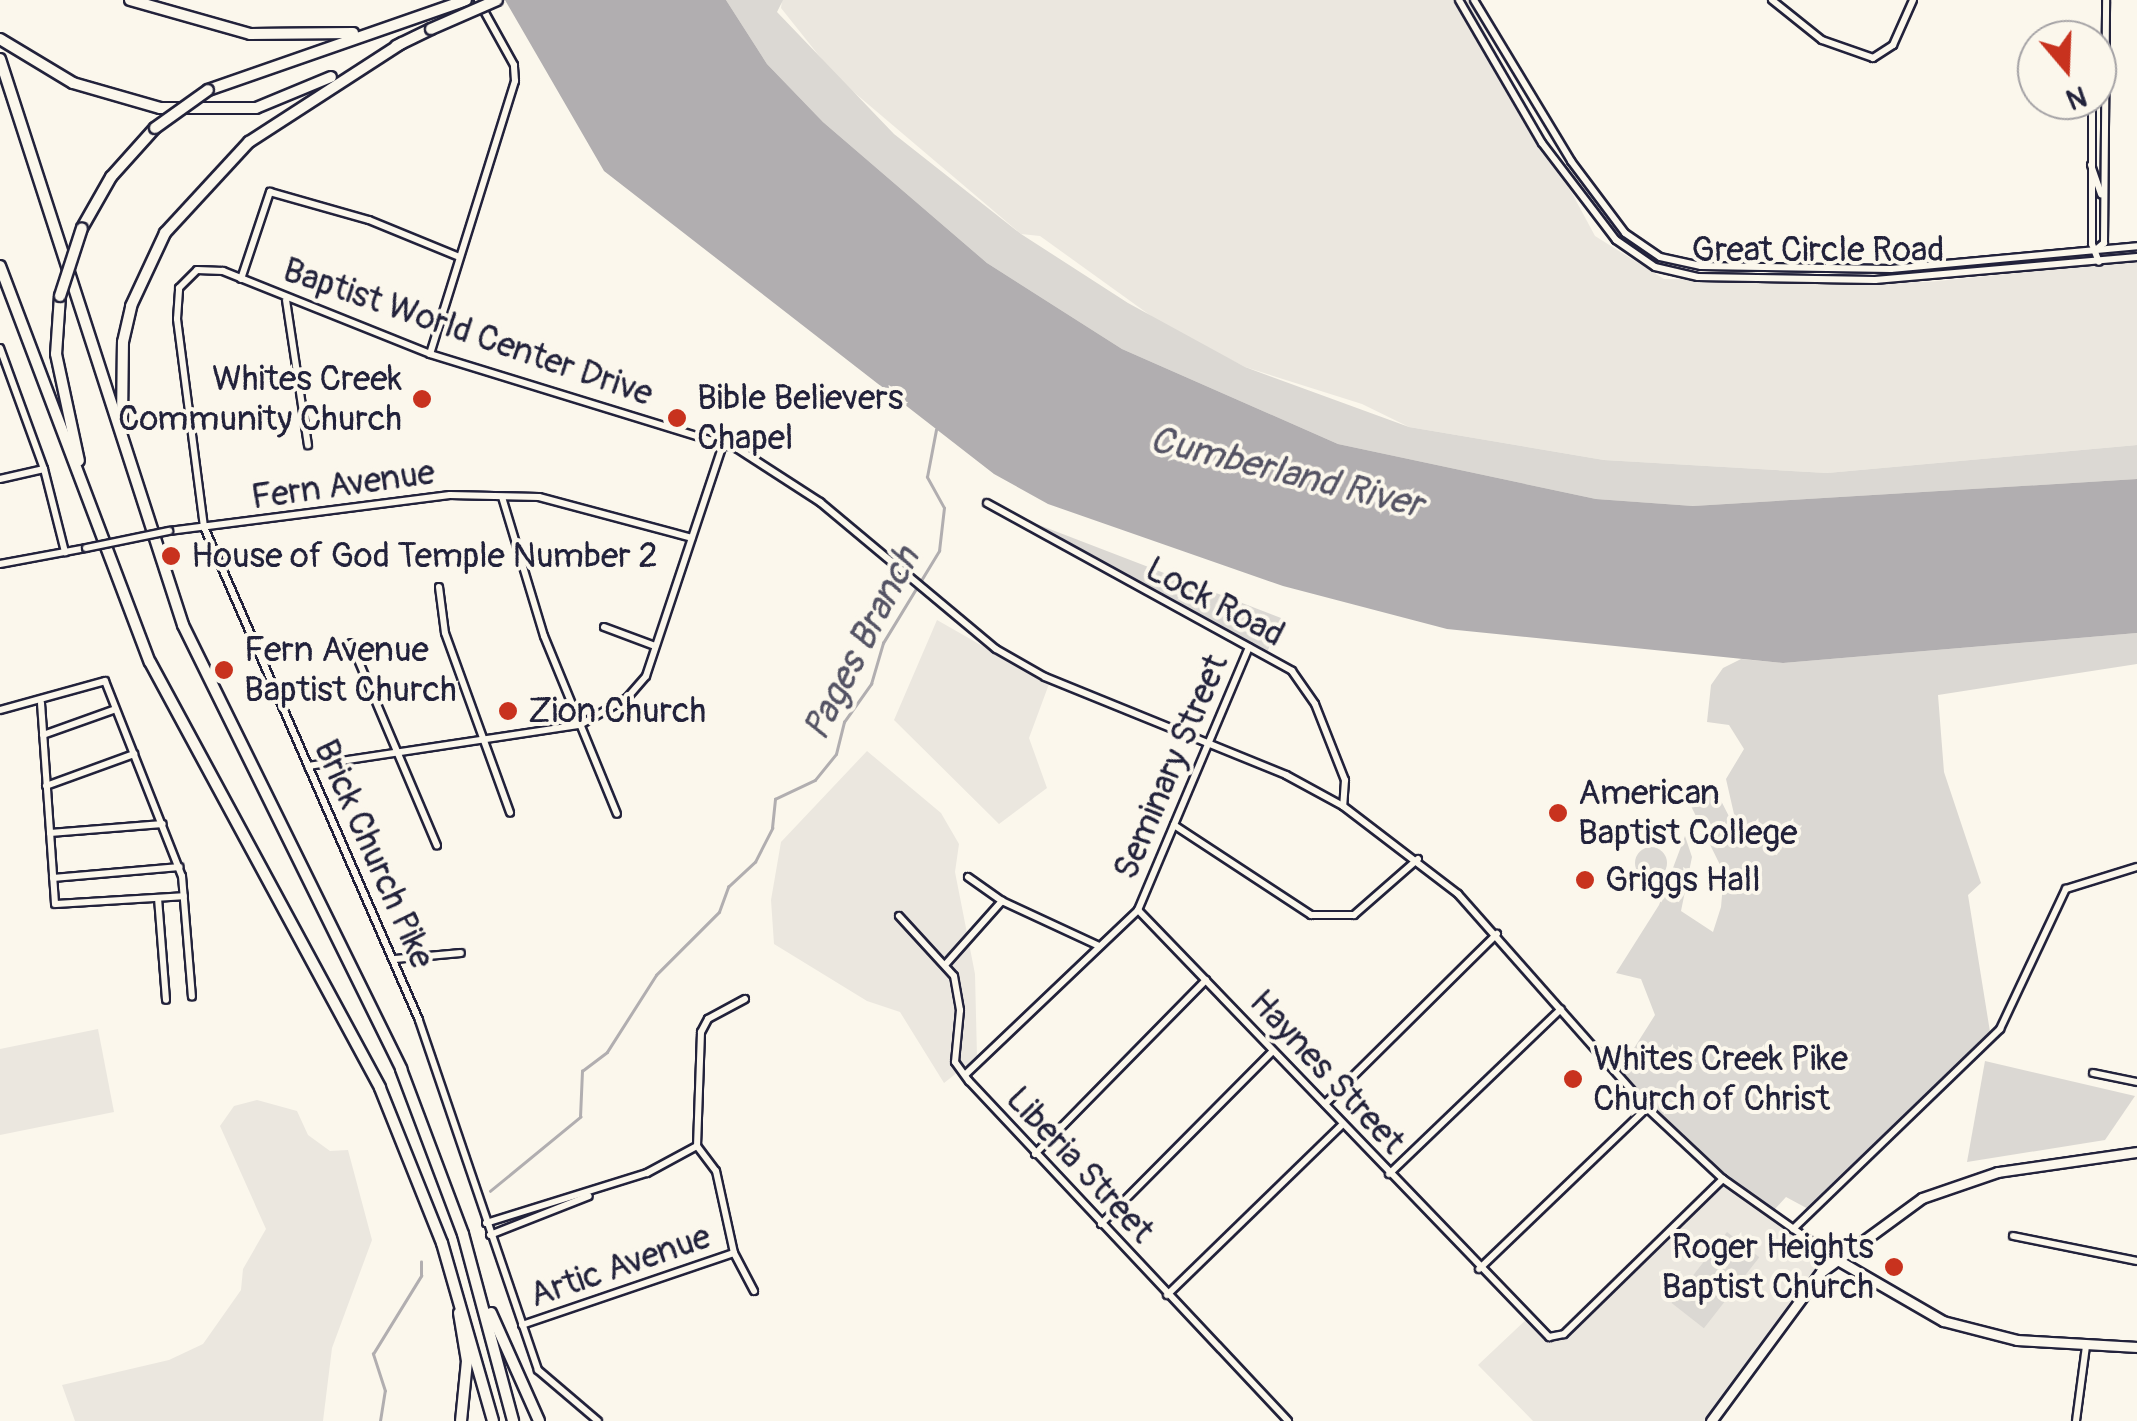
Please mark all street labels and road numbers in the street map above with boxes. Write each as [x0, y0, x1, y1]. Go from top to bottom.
street label: Great Circle Road [1692, 229, 1944, 271]
street label: Baptist World Center Drive [278, 249, 658, 415]
street label: Fern Avenue [249, 451, 437, 519]
street label: Lock Road [1138, 548, 1292, 656]
street label: Seminary Street [1105, 648, 1237, 886]
street label: Brick Church Pike [305, 733, 443, 975]
street label: Haynes Street [1241, 981, 1413, 1163]
street label: Liberia Street [997, 1078, 1163, 1252]
street label: Artic Avenue [524, 1215, 716, 1317]

